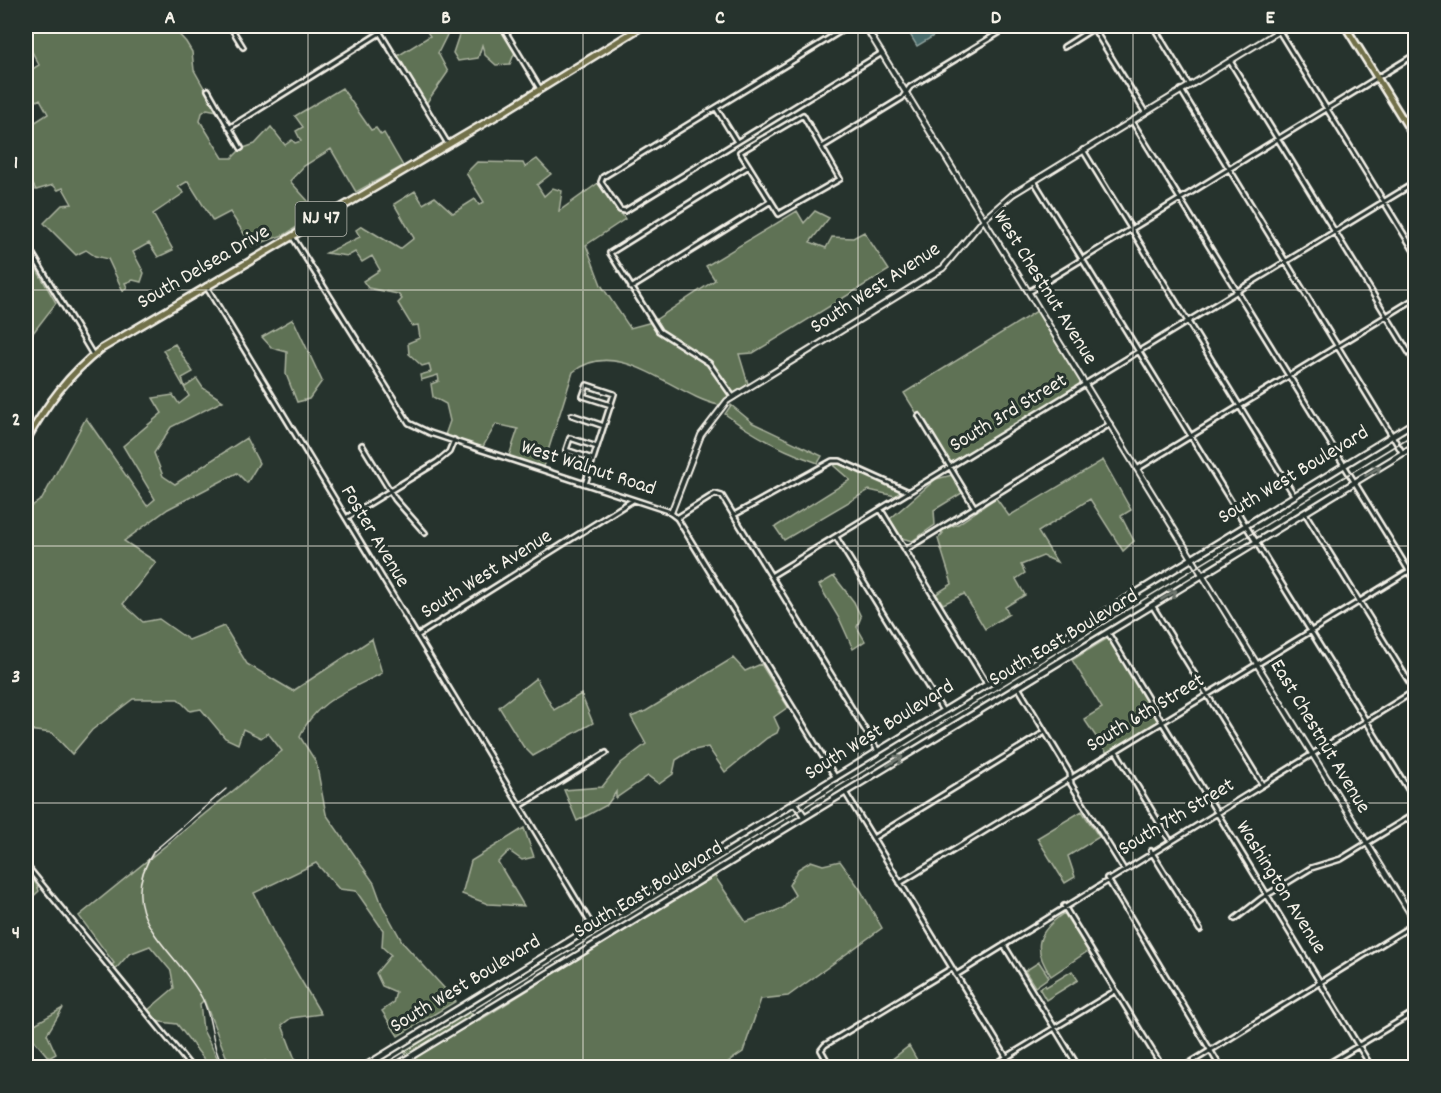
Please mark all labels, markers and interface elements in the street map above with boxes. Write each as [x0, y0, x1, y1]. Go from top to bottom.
text: A [165, 5, 176, 33]
text: B [441, 5, 451, 33]
text: C [715, 5, 725, 33]
text: D [991, 5, 1002, 33]
text: E [1265, 5, 1275, 33]
text: 1 [14, 150, 18, 178]
road number: NJ 47 [296, 202, 346, 236]
street label: West Chestnut Avenue [984, 205, 1104, 371]
street label: South Delsea Drive [132, 218, 276, 318]
street label: South West Avenue [805, 236, 947, 342]
street label: South 3rd Street [944, 367, 1074, 461]
text: 2 [12, 407, 20, 435]
street label: South West Boulevard [1213, 419, 1375, 533]
street label: West Walnut Road [517, 433, 659, 505]
one-way arrow [1364, 464, 1381, 476]
street label: Foster Avenue [332, 480, 416, 594]
street label: South West Avenue [415, 523, 559, 627]
street label: South East Boulevard [984, 583, 1144, 695]
one-way arrow [1160, 588, 1177, 600]
street label: East Chestnut Avenue [1261, 654, 1377, 820]
text: 3 [12, 664, 20, 692]
street label: South 6th Street [1081, 667, 1211, 761]
street label: South West Boulevard [799, 673, 961, 789]
one-way arrow [886, 755, 903, 767]
street label: South 7th Street [1113, 771, 1241, 865]
street label: Washington Avenue [1227, 816, 1333, 960]
street label: South East Boulevard [569, 835, 729, 947]
text: 4 [12, 920, 20, 948]
street label: South West Boulevard [385, 928, 547, 1042]

